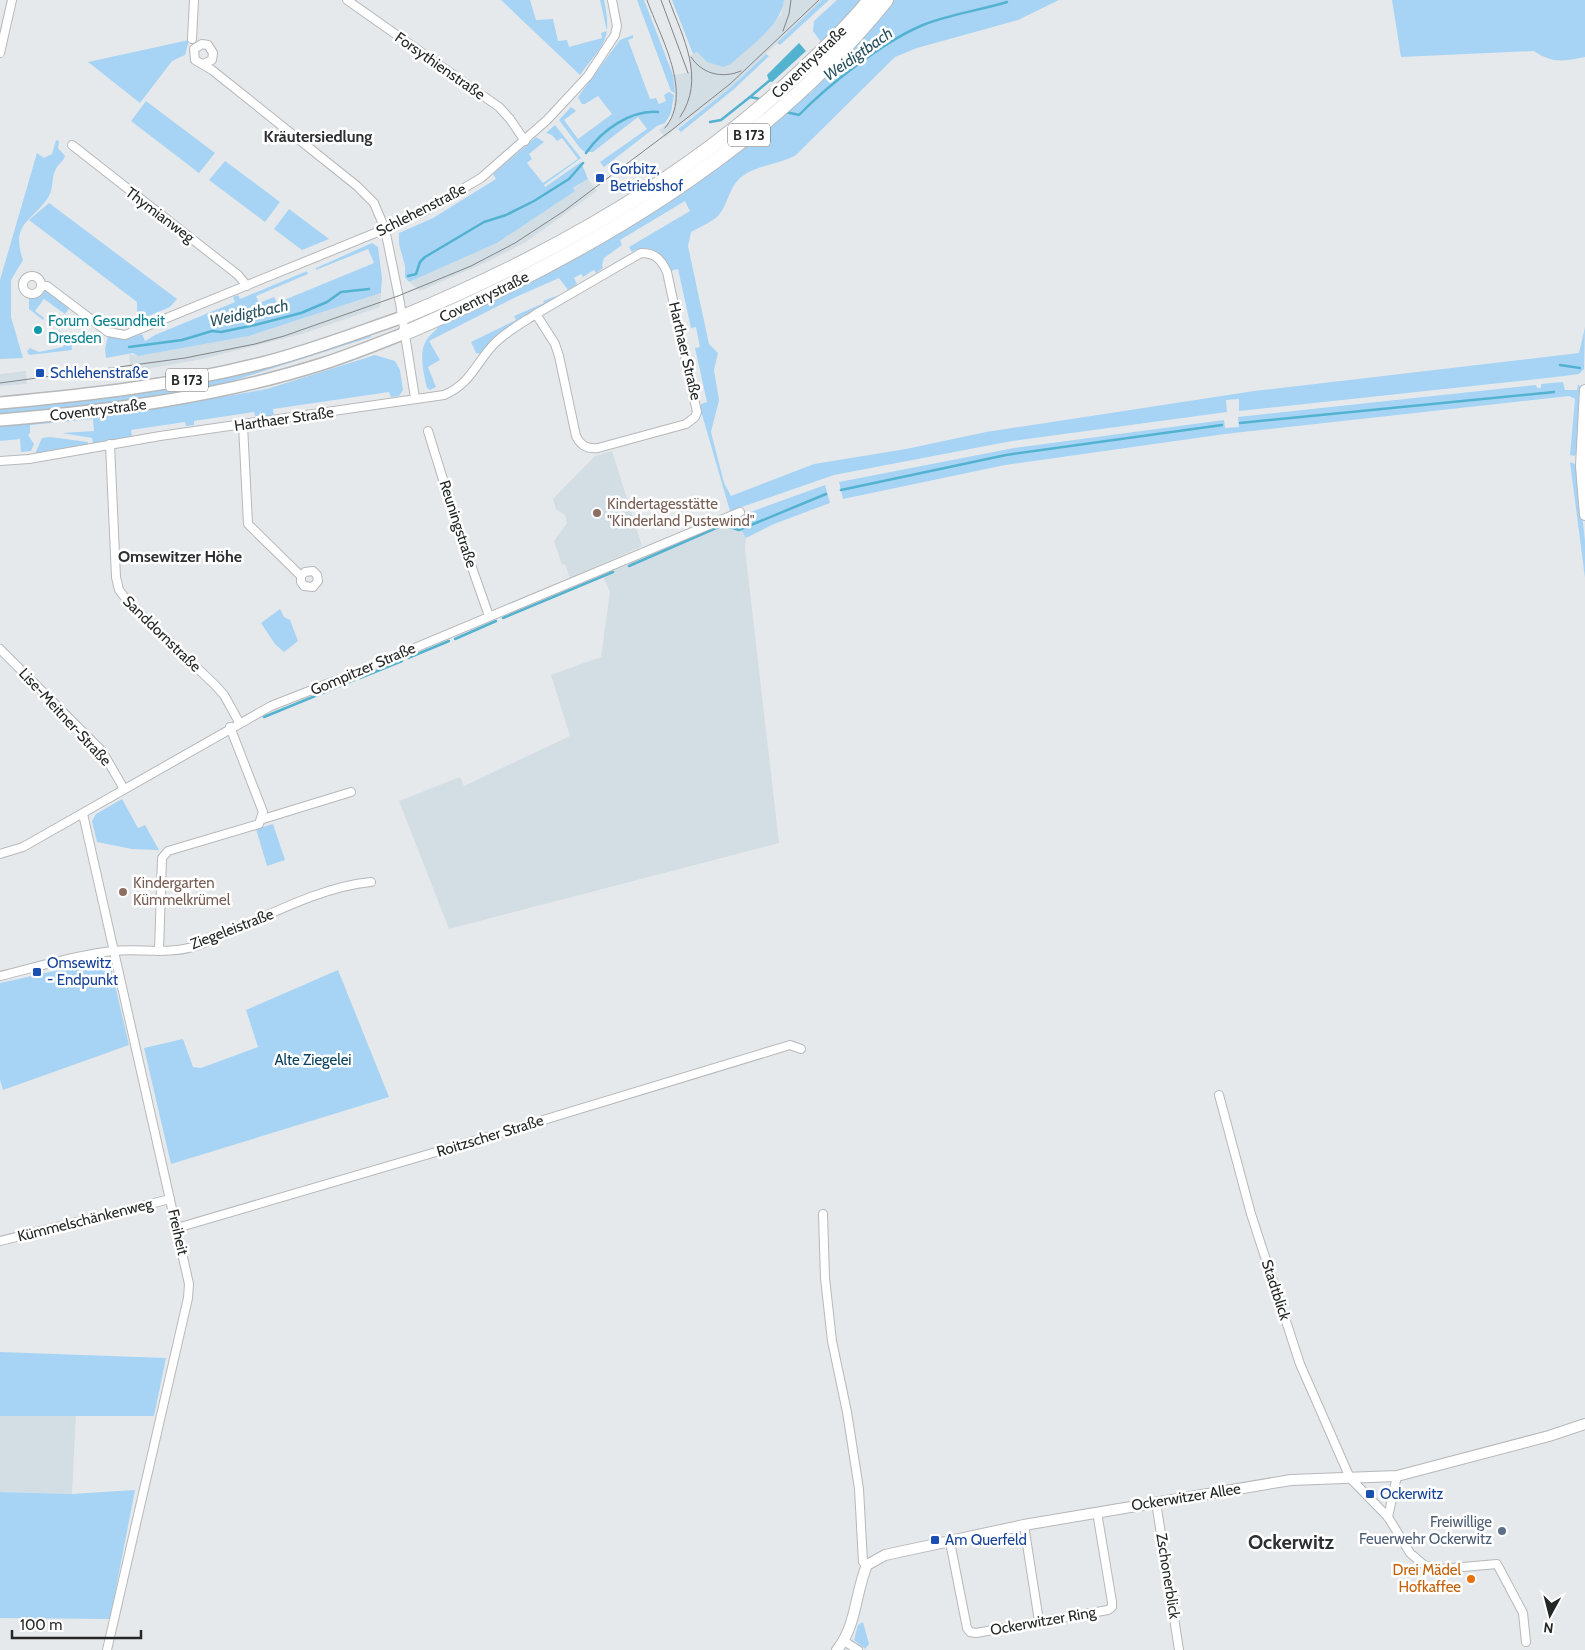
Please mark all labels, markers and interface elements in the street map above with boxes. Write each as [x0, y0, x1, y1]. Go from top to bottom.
street label: Coventrystraße [768, 22, 850, 102]
water label: Weidigtbach [820, 23, 896, 85]
street label: Forsythienstraße [392, 28, 489, 104]
road number: B 173 [728, 124, 770, 146]
district label: Kräutersiedlung [264, 127, 372, 146]
place label: Gorbitz, Betriebshof [610, 160, 683, 195]
marker: Gorbitz, Betriebshof [594, 172, 606, 184]
street label: Schlehenstraße [373, 180, 469, 240]
street label: Thymianweg [122, 183, 198, 247]
street label: Coventrystraße [436, 268, 532, 326]
water label: Weidigtbach [208, 295, 290, 331]
street label: Harthaer Straße [665, 300, 705, 402]
place label: Forum Gesundheit Dresden [48, 312, 165, 347]
marker: Forum Gesundheit Dresden [32, 324, 44, 336]
place label: Schlehenstraße [50, 364, 149, 382]
marker: Schlehenstraße [34, 367, 46, 379]
road number: B 173 [166, 368, 208, 392]
street label: Coventrystraße [49, 395, 148, 425]
street label: Harthaer Straße [233, 403, 335, 435]
street label: Reuningstraße [435, 478, 481, 570]
place label: Kindertagesstätte "Kinderland Pustewind" [607, 495, 755, 530]
marker: Kindertagesstätte "Kinderland Pustewind" [591, 507, 603, 519]
district label: Omsewitzer Höhe [118, 547, 242, 566]
street label: Sanddornstraße [119, 592, 205, 676]
street label: Gompitzer Straße [308, 639, 419, 699]
street label: Lise-Meitner-Straße [15, 664, 115, 770]
place label: Kindergarten Kümmelkrümel [133, 874, 231, 909]
marker: Kindergarten Kümmelkrümel [117, 886, 129, 898]
street label: Ziegeleistraße [188, 905, 277, 953]
place label: Omsewitz - Endpunkt [47, 954, 118, 989]
marker: Omsewitz - Endpunkt [31, 966, 43, 978]
park label: Alte Ziegelei [274, 1051, 352, 1069]
street label: Roitzscher Straße [434, 1111, 546, 1161]
street label: Kümmelschänkenweg [16, 1194, 155, 1245]
street label: Freiheit [164, 1207, 192, 1257]
street label: Stadtblick [1258, 1257, 1294, 1323]
street label: Ockerwitzer Allee [1130, 1479, 1242, 1515]
place label: Ockerwitz [1380, 1485, 1443, 1503]
marker: Ockerwitz [1364, 1488, 1376, 1500]
place label: Freiwillige Feuerwehr Ockerwitz [1359, 1513, 1492, 1548]
marker: Freiwillige Feuerwehr Ockerwitz [1496, 1525, 1508, 1537]
district label: Ockerwitz [1248, 1530, 1335, 1554]
place label: Am Querfeld [945, 1531, 1027, 1549]
street label: Zschonerblick [1152, 1532, 1184, 1621]
marker: Am Querfeld [929, 1534, 941, 1546]
place label: Drei Mädel Hofkaffee [1393, 1561, 1461, 1596]
marker: Drei Mädel Hofkaffee [1465, 1573, 1477, 1585]
north arrow [1525, 1590, 1575, 1640]
street label: Ockerwitzer Ring [989, 1603, 1098, 1639]
scale bar [12, 1608, 141, 1640]
text: 100 m [20, 1616, 62, 1634]
text: N [1542, 1618, 1554, 1637]

